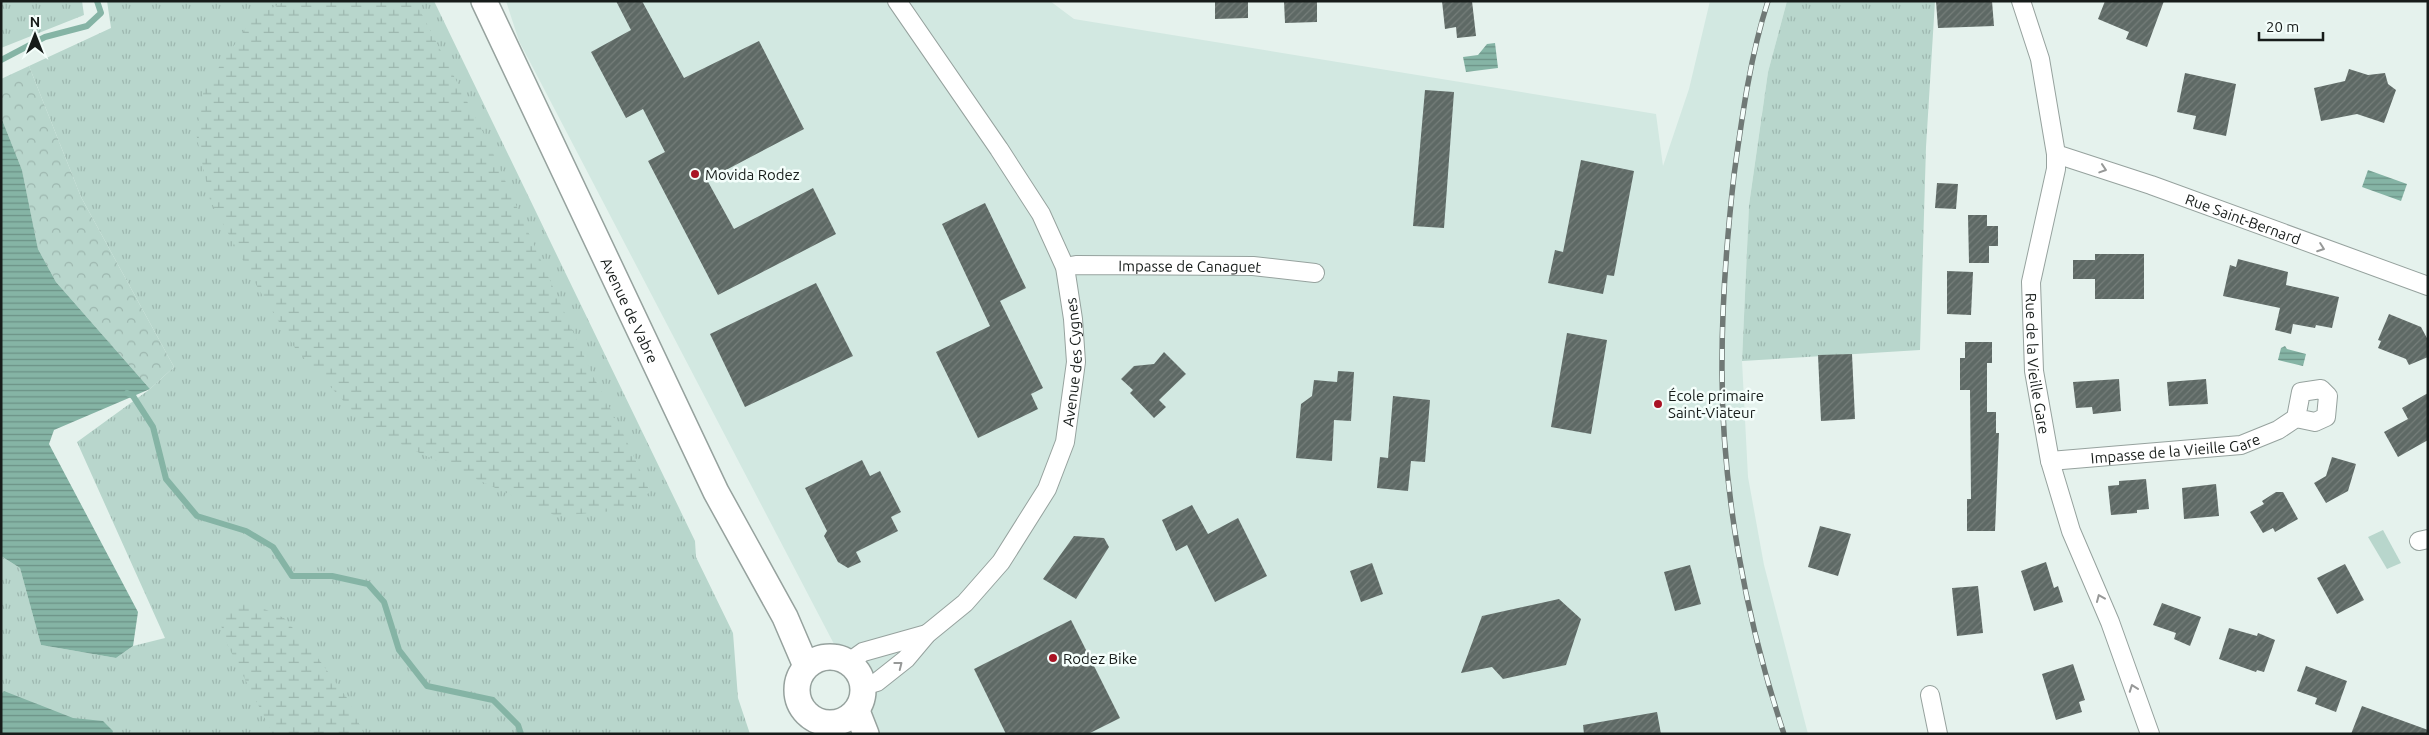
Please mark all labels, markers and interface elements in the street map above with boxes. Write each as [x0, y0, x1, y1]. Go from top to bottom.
north arrow [10, 10, 60, 60]
scale bar [2259, 10, 2323, 42]
text: N [30, 14, 40, 30]
text: 20 m [2266, 18, 2299, 35]
one-way arrow [2098, 163, 2106, 173]
place label: Movida Rodez [705, 166, 800, 183]
marker: Movida Rodez [689, 168, 701, 180]
street label: Rue Saint-Bernard [2183, 190, 2303, 247]
one-way arrow [2317, 242, 2325, 252]
street label: Avenue de Vabre [598, 255, 662, 366]
street label: Impasse de Canaguet [1118, 257, 1262, 275]
street label: Rue de la Vieille Gare [2023, 293, 2054, 435]
street label: Avenue des Cygnes [1059, 297, 1085, 428]
place label: École primaire Saint-Viateur [1668, 387, 1764, 421]
marker: École primaire Saint-Viateur [1652, 398, 1664, 410]
street label: Impasse de la Vieille Gare [2090, 430, 2262, 466]
one-way arrow [2095, 594, 2106, 603]
place label: Rodez Bike [1063, 650, 1137, 667]
marker: Rodez Bike [1047, 652, 1059, 664]
one-way arrow [893, 662, 902, 670]
one-way arrow [2129, 684, 2139, 693]

